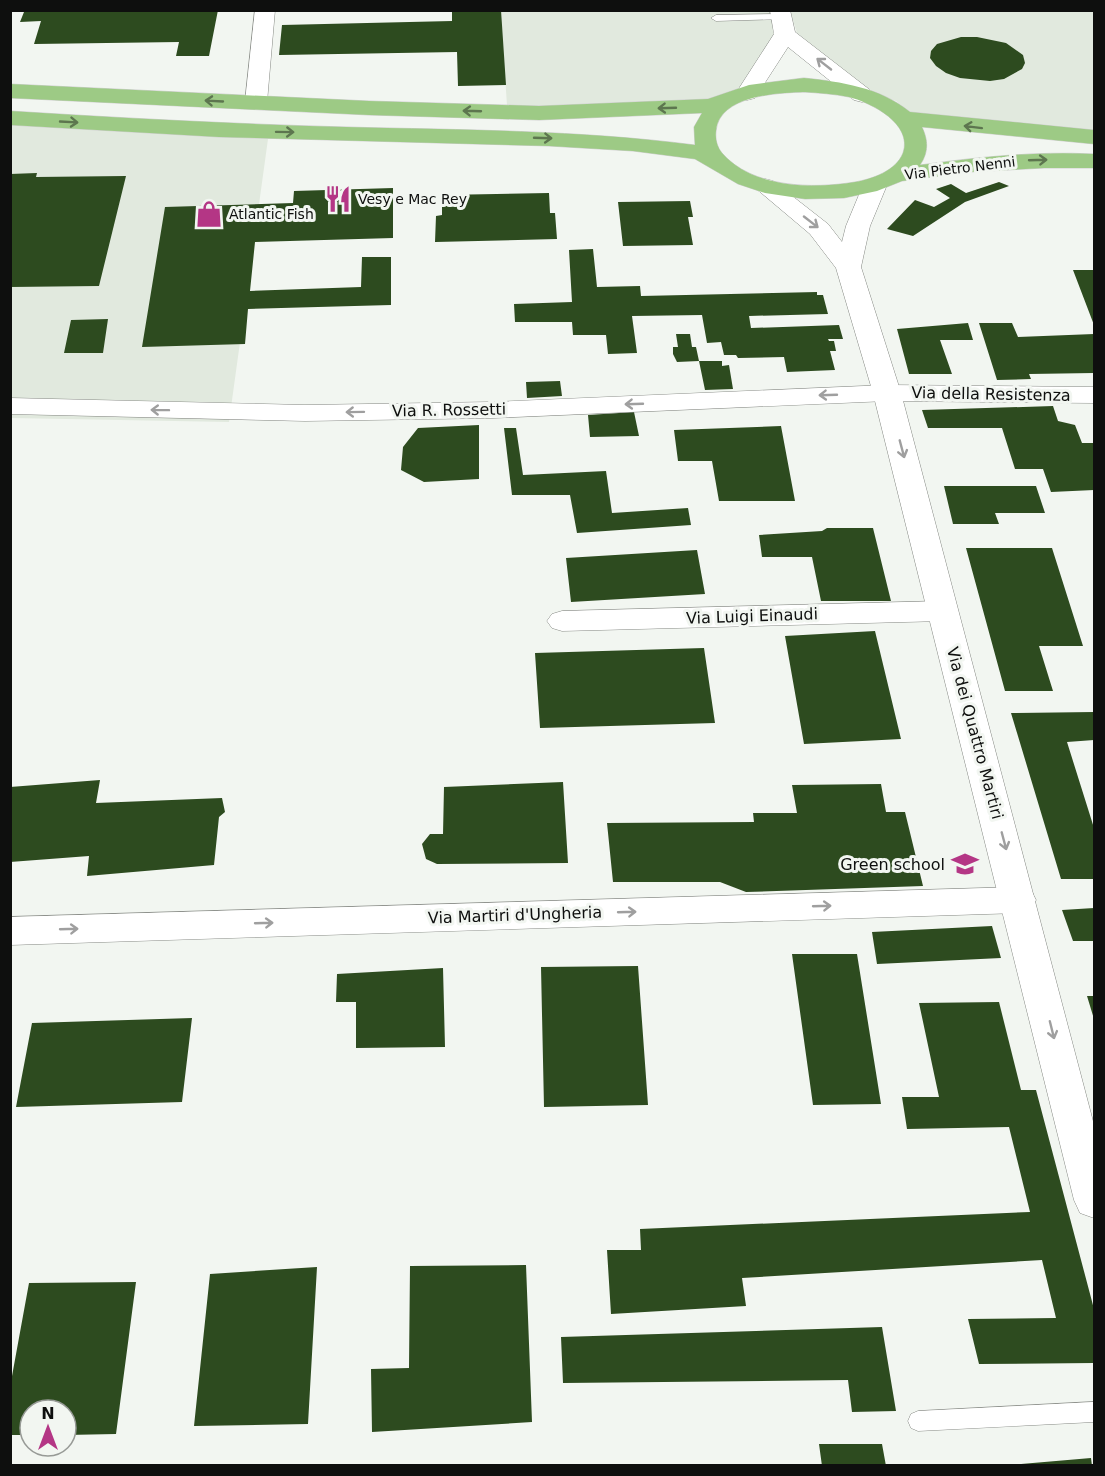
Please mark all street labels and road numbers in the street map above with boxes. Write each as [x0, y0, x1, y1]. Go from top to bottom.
street label: Via Pietro Nenni [904, 153, 1016, 183]
street label: Via della Resistenza [911, 383, 1071, 405]
street label: Via R. Rossetti [392, 400, 506, 420]
street label: Via Luigi Einaudi [686, 604, 818, 628]
street label: Via dei Quattro Martiri [943, 645, 1007, 821]
street label: Via Martiri d'Ungheria [428, 902, 602, 928]

